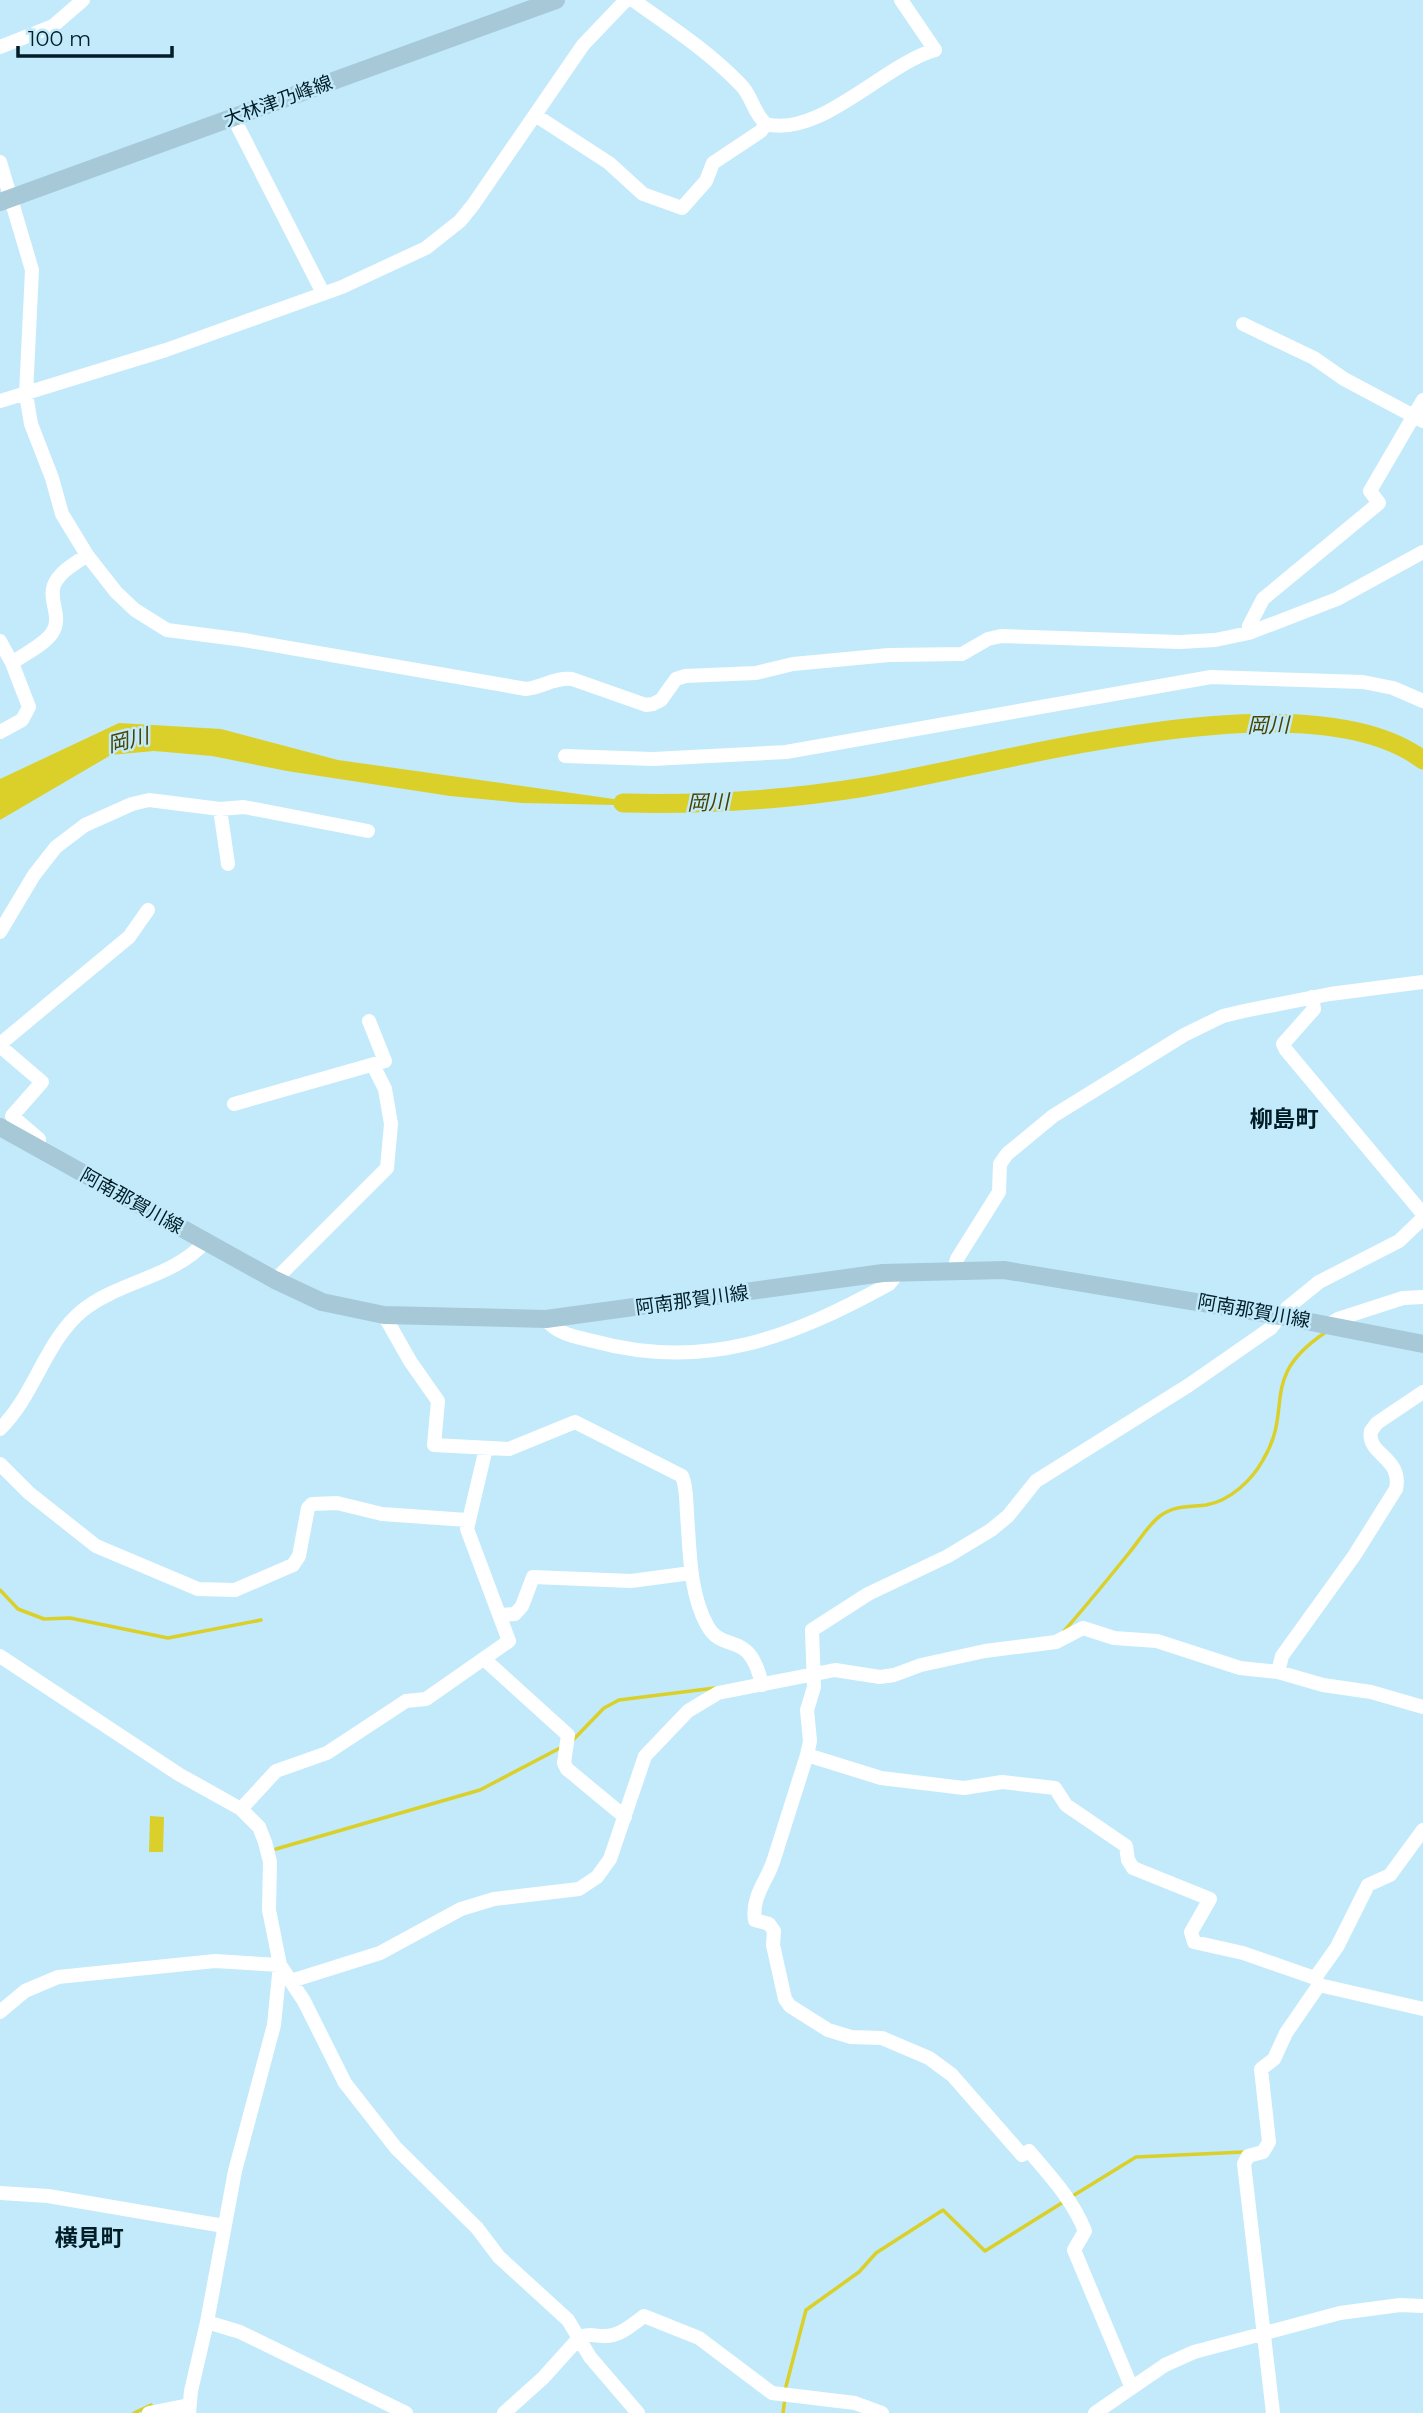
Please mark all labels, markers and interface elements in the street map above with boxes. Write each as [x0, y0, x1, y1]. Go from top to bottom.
scale bar [18, 14, 172, 58]
text: 100 m [28, 26, 91, 51]
street label: 大林津乃峰線 [220, 71, 336, 131]
water label: 岡川 [1247, 712, 1291, 738]
water label: 岡川 [105, 722, 153, 757]
water label: 岡川 [687, 789, 731, 815]
district label: 柳島町 [1250, 1105, 1319, 1133]
street label: 阿南那賀川線 [77, 1163, 187, 1239]
street label: 阿南那賀川線 [634, 1281, 750, 1319]
street label: 阿南那賀川線 [1196, 1290, 1312, 1332]
district label: 横見町 [55, 2224, 124, 2252]

